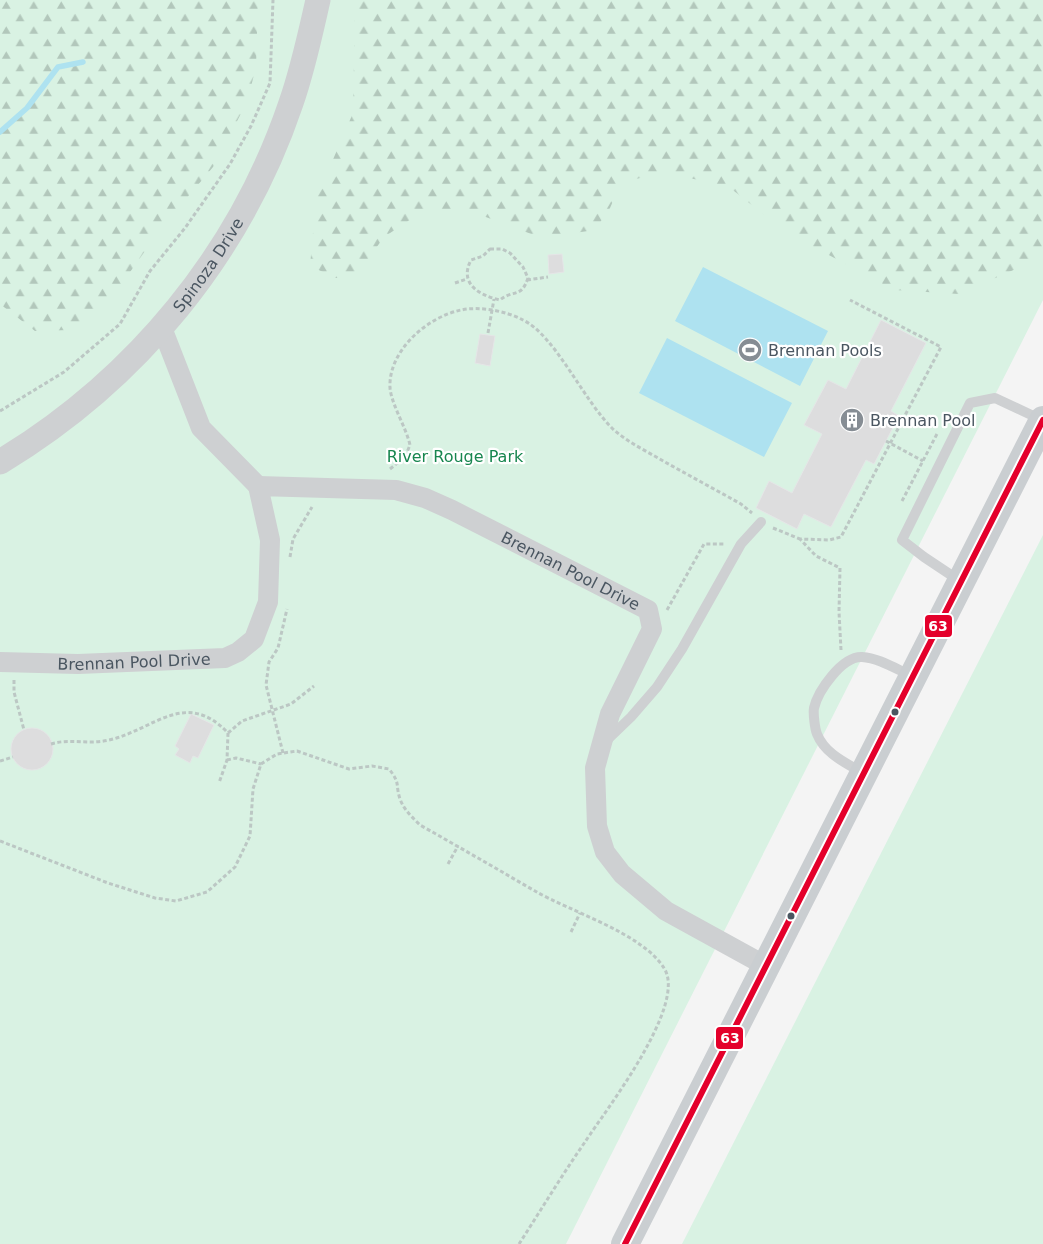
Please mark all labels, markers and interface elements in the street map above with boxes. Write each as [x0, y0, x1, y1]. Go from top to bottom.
street label: Spinoza Drive [169, 214, 247, 316]
sports icon: Brennan Pools [737, 337, 763, 363]
place label: Brennan Pools [768, 341, 882, 360]
building icon: Brennan Pool [839, 407, 865, 433]
place label: Brennan Pool [870, 411, 975, 430]
park label: River Rouge Park [387, 447, 524, 466]
street label: Brennan Pool Drive [498, 528, 643, 614]
line badge: 63 [924, 614, 953, 638]
text: 63 [928, 618, 948, 634]
street label: Brennan Pool Drive [57, 650, 211, 674]
unlabelled marker [890, 707, 900, 717]
unlabelled marker [786, 911, 796, 921]
line badge: 63 [715, 1026, 744, 1050]
text: 63 [720, 1030, 740, 1046]

